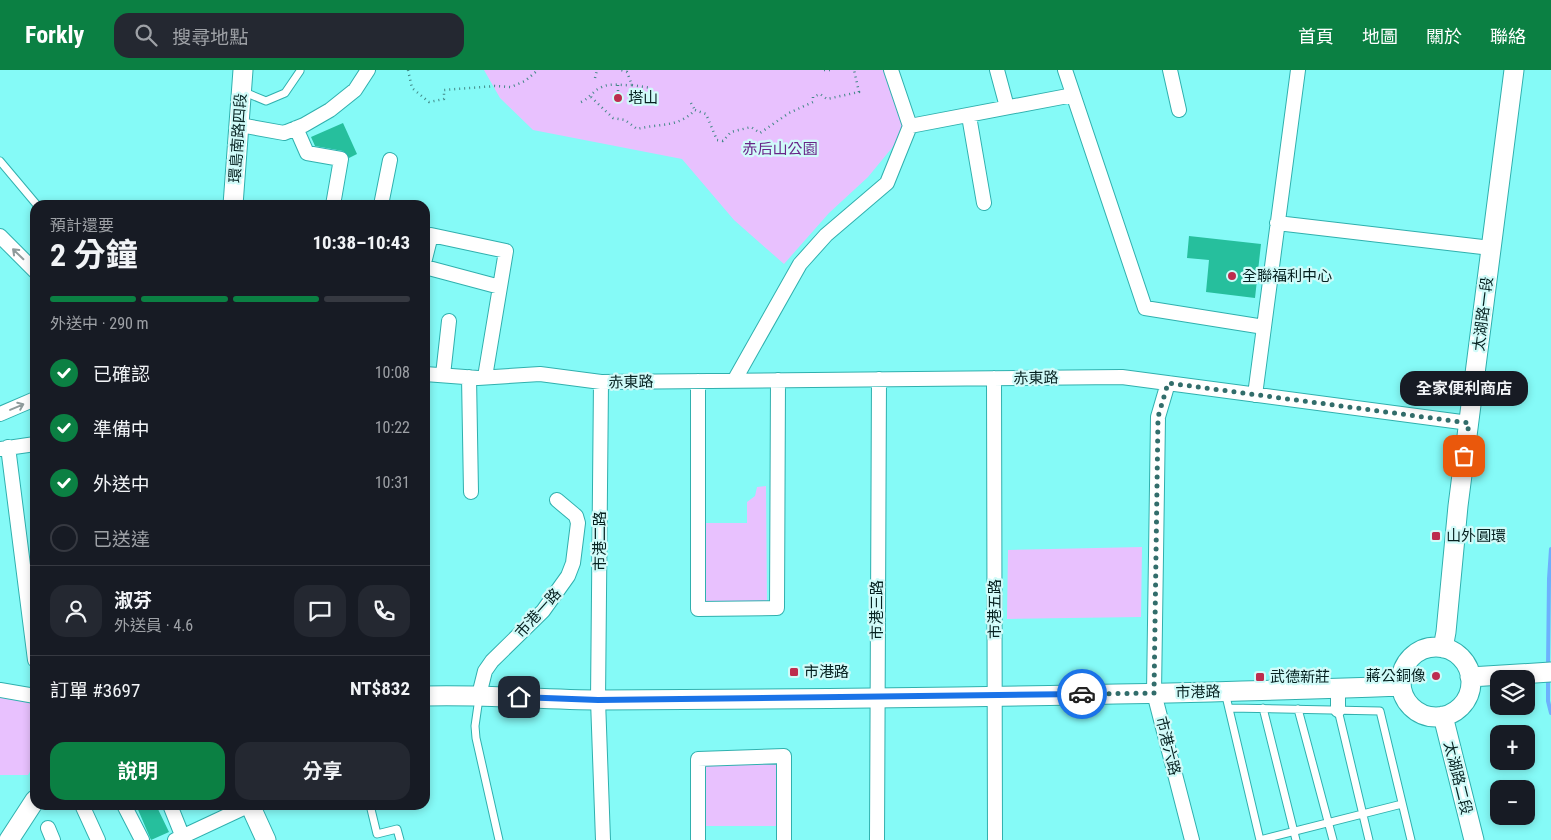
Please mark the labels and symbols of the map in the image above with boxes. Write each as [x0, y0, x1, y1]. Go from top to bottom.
place label: 塔山 [628, 89, 658, 107]
street label: 環島南路四段 [226, 92, 250, 184]
marker: 塔山 [612, 92, 624, 104]
park label: 赤后山公園 [742, 140, 818, 158]
one-way arrow [12, 248, 24, 260]
place label: 全聯福利中心 [1242, 267, 1332, 285]
marker: 全聯福利中心 [1226, 270, 1238, 282]
street label: 太湖路一段 [1469, 276, 1497, 352]
street label: 赤東路 [1013, 369, 1059, 387]
callout: 全家便利商店 [1400, 371, 1528, 406]
street label: 赤東路 [608, 373, 654, 391]
one-way arrow [10, 401, 25, 410]
pin [1443, 435, 1485, 477]
street label: 市港二路 [591, 511, 609, 571]
place label: 山外圓環 [1446, 527, 1506, 545]
marker: 山外圓環 [1430, 530, 1442, 542]
street label: 市港五路 [986, 579, 1004, 639]
street label: 市港三路 [868, 580, 886, 640]
street label: 市港一路 [511, 585, 565, 641]
place label: 市港路 [804, 663, 849, 681]
marker: 市港路 [788, 666, 800, 678]
place label: 蔣公銅像 [1366, 667, 1426, 685]
place label: 武德新莊 [1270, 668, 1330, 686]
courier [1057, 669, 1107, 719]
marker: 蔣公銅像 [1430, 670, 1442, 682]
marker: 武德新莊 [1254, 671, 1266, 683]
pin [498, 676, 540, 718]
street label: 市港路 [1175, 683, 1221, 701]
street label: 市港六路 [1152, 715, 1184, 777]
street label: 太湖路二段 [1440, 739, 1476, 817]

